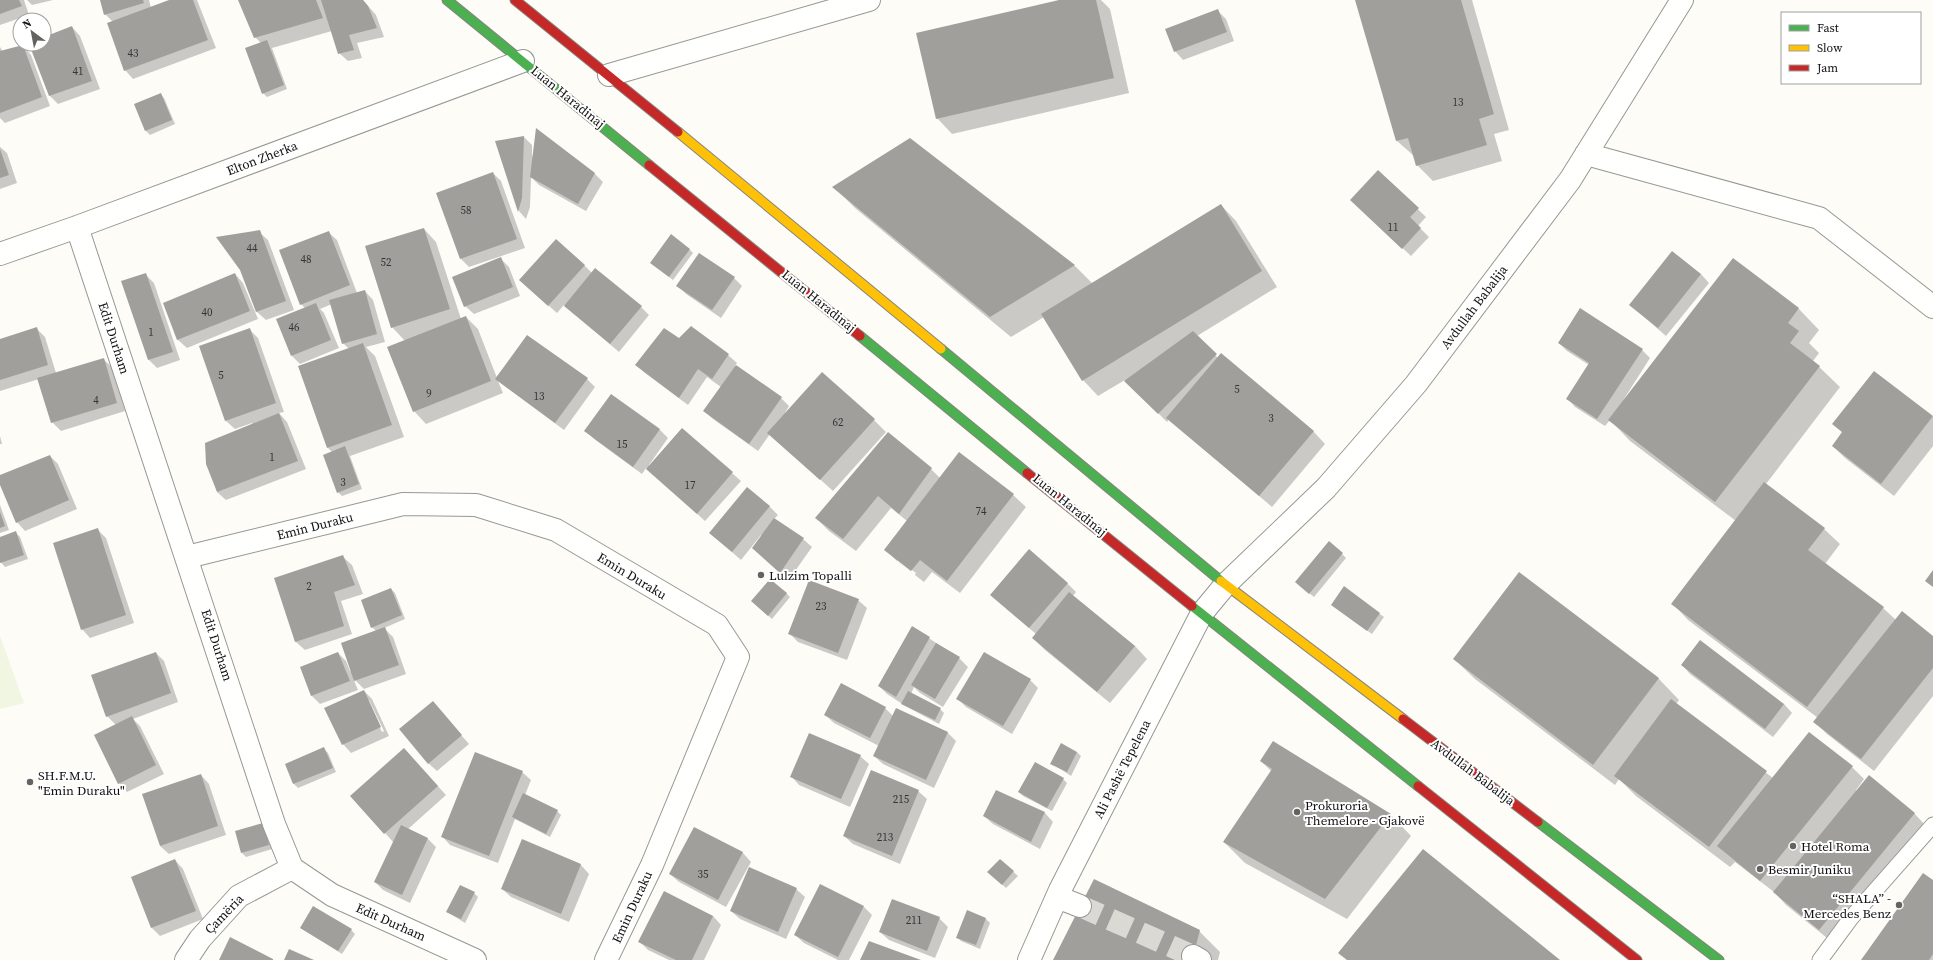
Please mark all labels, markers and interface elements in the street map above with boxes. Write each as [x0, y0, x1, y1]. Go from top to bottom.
north arrow [12, 12, 52, 52]
legend [1781, 12, 1921, 84]
text: N [20, 15, 34, 32]
text: Fast [1817, 20, 1839, 36]
text: Slow [1817, 40, 1843, 56]
house number: 43 [128, 46, 139, 61]
text: Jam [1816, 60, 1838, 76]
street label: Luan Haradinaj [528, 62, 608, 132]
house number: 41 [73, 64, 84, 79]
house number: 13 [1453, 95, 1464, 110]
street label: Elton Zherka [224, 137, 300, 179]
house number: 58 [461, 203, 472, 218]
house number: 11 [1388, 220, 1399, 235]
house number: 44 [247, 241, 258, 256]
house number: 48 [301, 252, 312, 267]
house number: 52 [381, 255, 392, 270]
street label: Avdullah Babalija [1437, 261, 1511, 352]
street label: Luan Haradinaj [779, 266, 859, 336]
street label: Edit Durham [94, 300, 134, 376]
house number: 40 [202, 305, 213, 320]
house number: 46 [289, 320, 300, 335]
house number: 1 [148, 325, 154, 340]
house number: 5 [218, 368, 224, 383]
house number: 5 [1234, 382, 1240, 397]
house number: 9 [426, 386, 432, 401]
house number: 13 [534, 389, 545, 404]
house number: 4 [93, 393, 99, 408]
house number: 3 [1268, 411, 1274, 426]
house number: 62 [833, 415, 844, 430]
house number: 15 [617, 437, 628, 452]
house number: 1 [269, 450, 275, 465]
street label: Luan Haradinaj [1030, 470, 1110, 540]
house number: 3 [340, 475, 346, 490]
house number: 17 [685, 478, 696, 493]
house number: 74 [976, 504, 987, 519]
street label: Emin Duraku [275, 508, 355, 544]
street label: Emin Duraku [594, 549, 670, 604]
place label: Lulzim Topalli [769, 567, 852, 584]
marker: Lulzim Topalli [756, 570, 766, 580]
house number: 2 [306, 579, 312, 594]
house number: 23 [816, 599, 827, 614]
street label: Edit Durham [197, 607, 237, 683]
street label: Ali Pashë Tepelena [1090, 716, 1154, 821]
street label: Avdullah Babalija [1428, 735, 1519, 809]
place label: SH.F.M.U. "Emin Duraku" [38, 767, 125, 799]
marker: SH.F.M.U. "Emin Duraku" [25, 777, 35, 787]
house number: 215 [893, 792, 910, 807]
place label: Prokuroria Themelore - Gjakovë [1305, 797, 1425, 829]
marker: Prokuroria Themelore - Gjakovë [1292, 807, 1302, 817]
house number: 213 [877, 830, 894, 845]
place label: Hotel Roma [1801, 838, 1870, 855]
marker: Hotel Roma [1788, 841, 1798, 851]
place label: Besmir Juniku [1768, 861, 1851, 878]
marker: Besmir Juniku [1755, 864, 1765, 874]
house number: 35 [698, 867, 709, 882]
street label: Emin Duraku [608, 868, 656, 946]
street label: Çamëria [201, 890, 247, 938]
place label: “SHALA” - Mercedes Benz [1803, 890, 1891, 922]
street label: Edit Durham [353, 899, 429, 945]
marker: “SHALA” - Mercedes Benz [1894, 900, 1904, 910]
house number: 211 [906, 913, 922, 928]

